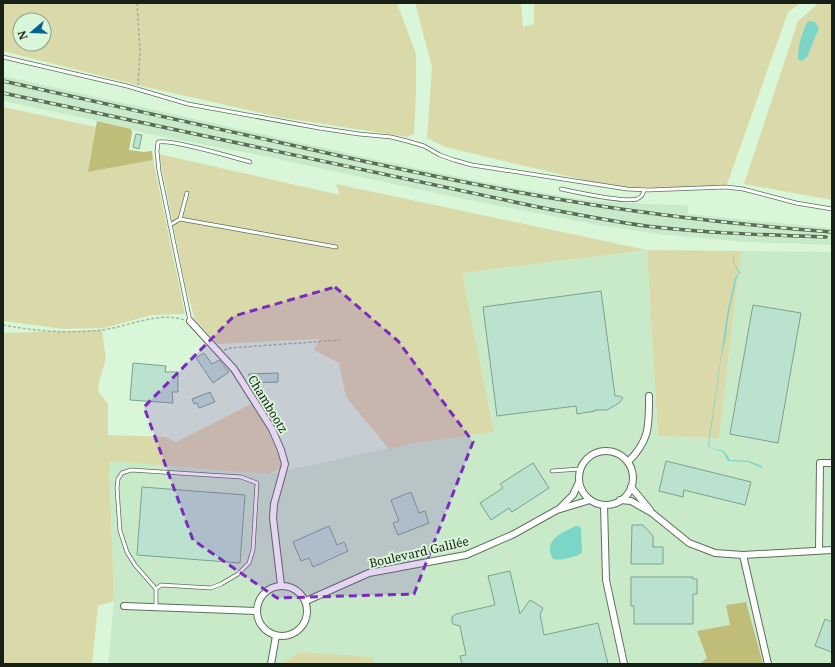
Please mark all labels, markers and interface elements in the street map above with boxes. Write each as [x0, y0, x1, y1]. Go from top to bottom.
north arrow [12, 12, 52, 52]
text: N [13, 29, 31, 42]
street label: Chambootz [244, 372, 292, 436]
street label: Boulevard Galilée [367, 532, 471, 572]

